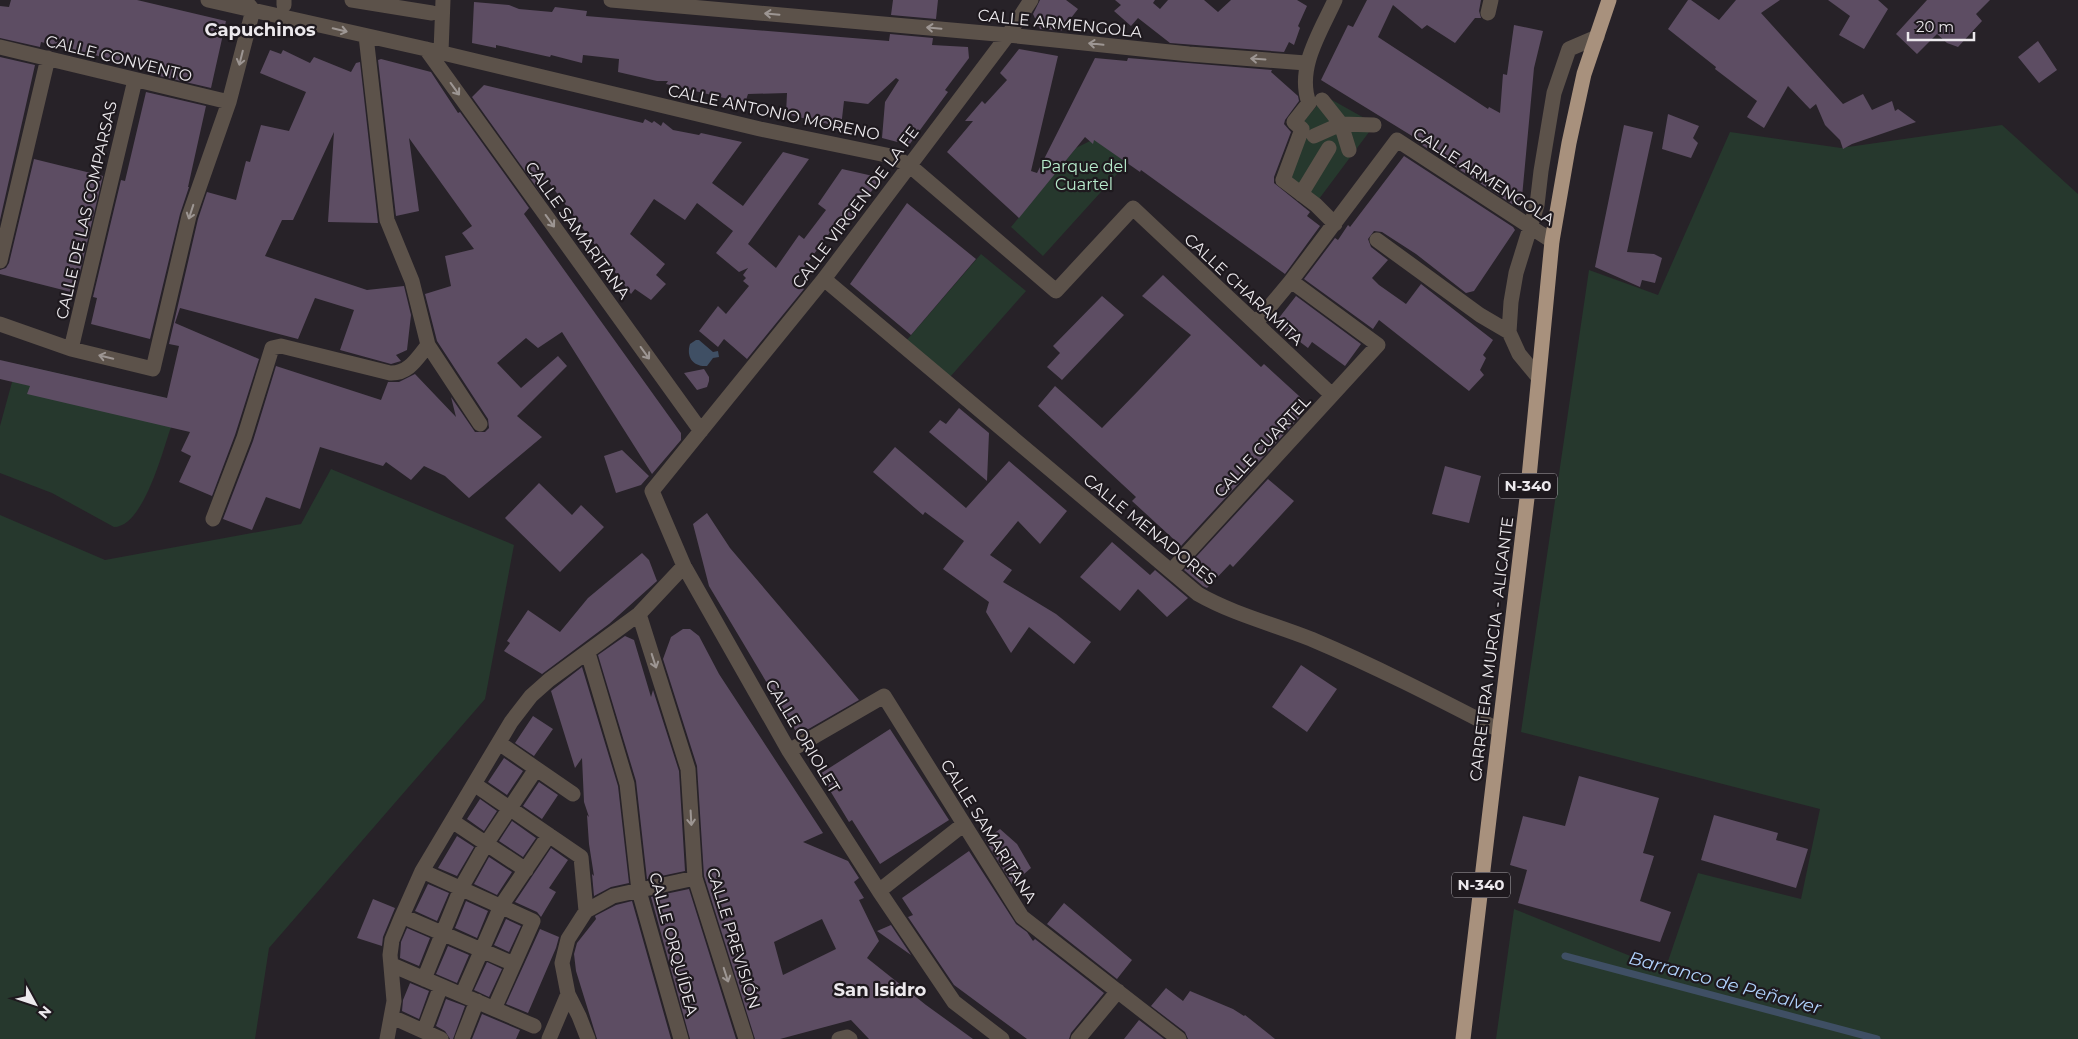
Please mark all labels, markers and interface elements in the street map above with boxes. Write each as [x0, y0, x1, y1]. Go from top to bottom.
street label: CALLE ARMENGOLA [977, 5, 1144, 42]
one-way arrow [765, 9, 781, 19]
scale bar [1908, 10, 1974, 42]
text: 20 m [1916, 17, 1954, 36]
district label: Capuchinos [204, 19, 316, 41]
one-way arrow [927, 23, 943, 33]
one-way arrow [332, 26, 348, 35]
street label: CALLE CONVENTO [44, 31, 194, 86]
one-way arrow [1088, 39, 1104, 49]
one-way arrow [236, 49, 245, 65]
one-way arrow [1250, 55, 1266, 64]
street label: CALLE ANTONIO MORENO [666, 81, 882, 144]
one-way arrow [450, 82, 460, 96]
street label: CALLE DE LAS COMPARSAS [52, 99, 121, 321]
street label: CALLE VIRGEN DE LA FE [788, 123, 923, 292]
street label: CALLE ARMENGOLA [1409, 124, 1559, 230]
park label: Parque del Cuartel [1040, 157, 1128, 194]
street label: CALLE SAMARITANA [521, 158, 634, 303]
one-way arrow [185, 204, 195, 220]
one-way arrow [545, 214, 555, 228]
street label: CALLE CHARAMITA [1180, 229, 1307, 350]
one-way arrow [639, 346, 650, 359]
one-way arrow [98, 352, 114, 361]
street label: CALLE CUARTEL [1210, 391, 1315, 501]
street label: CALLE MENADORES [1079, 470, 1220, 589]
road number: N-340 [1499, 474, 1557, 498]
street label: CARRETERA MURCIA - ALICANTE [1466, 516, 1517, 782]
one-way arrow [650, 652, 659, 668]
street label: CALLE ORIOLET [761, 676, 844, 797]
street label: CALLE SAMARITANA [937, 756, 1041, 907]
one-way arrow [687, 809, 696, 825]
street label: CALLE PREVISIÓN [703, 865, 764, 1011]
street label: CALLE ORQUÍDEA [645, 870, 702, 1018]
road number: N-340 [1452, 872, 1510, 898]
water label: Barranco de Peñalver [1626, 947, 1824, 1019]
one-way arrow [721, 967, 731, 983]
north arrow [10, 979, 60, 1029]
district label: San Isidro [834, 979, 927, 1001]
text: N [34, 1002, 55, 1022]

